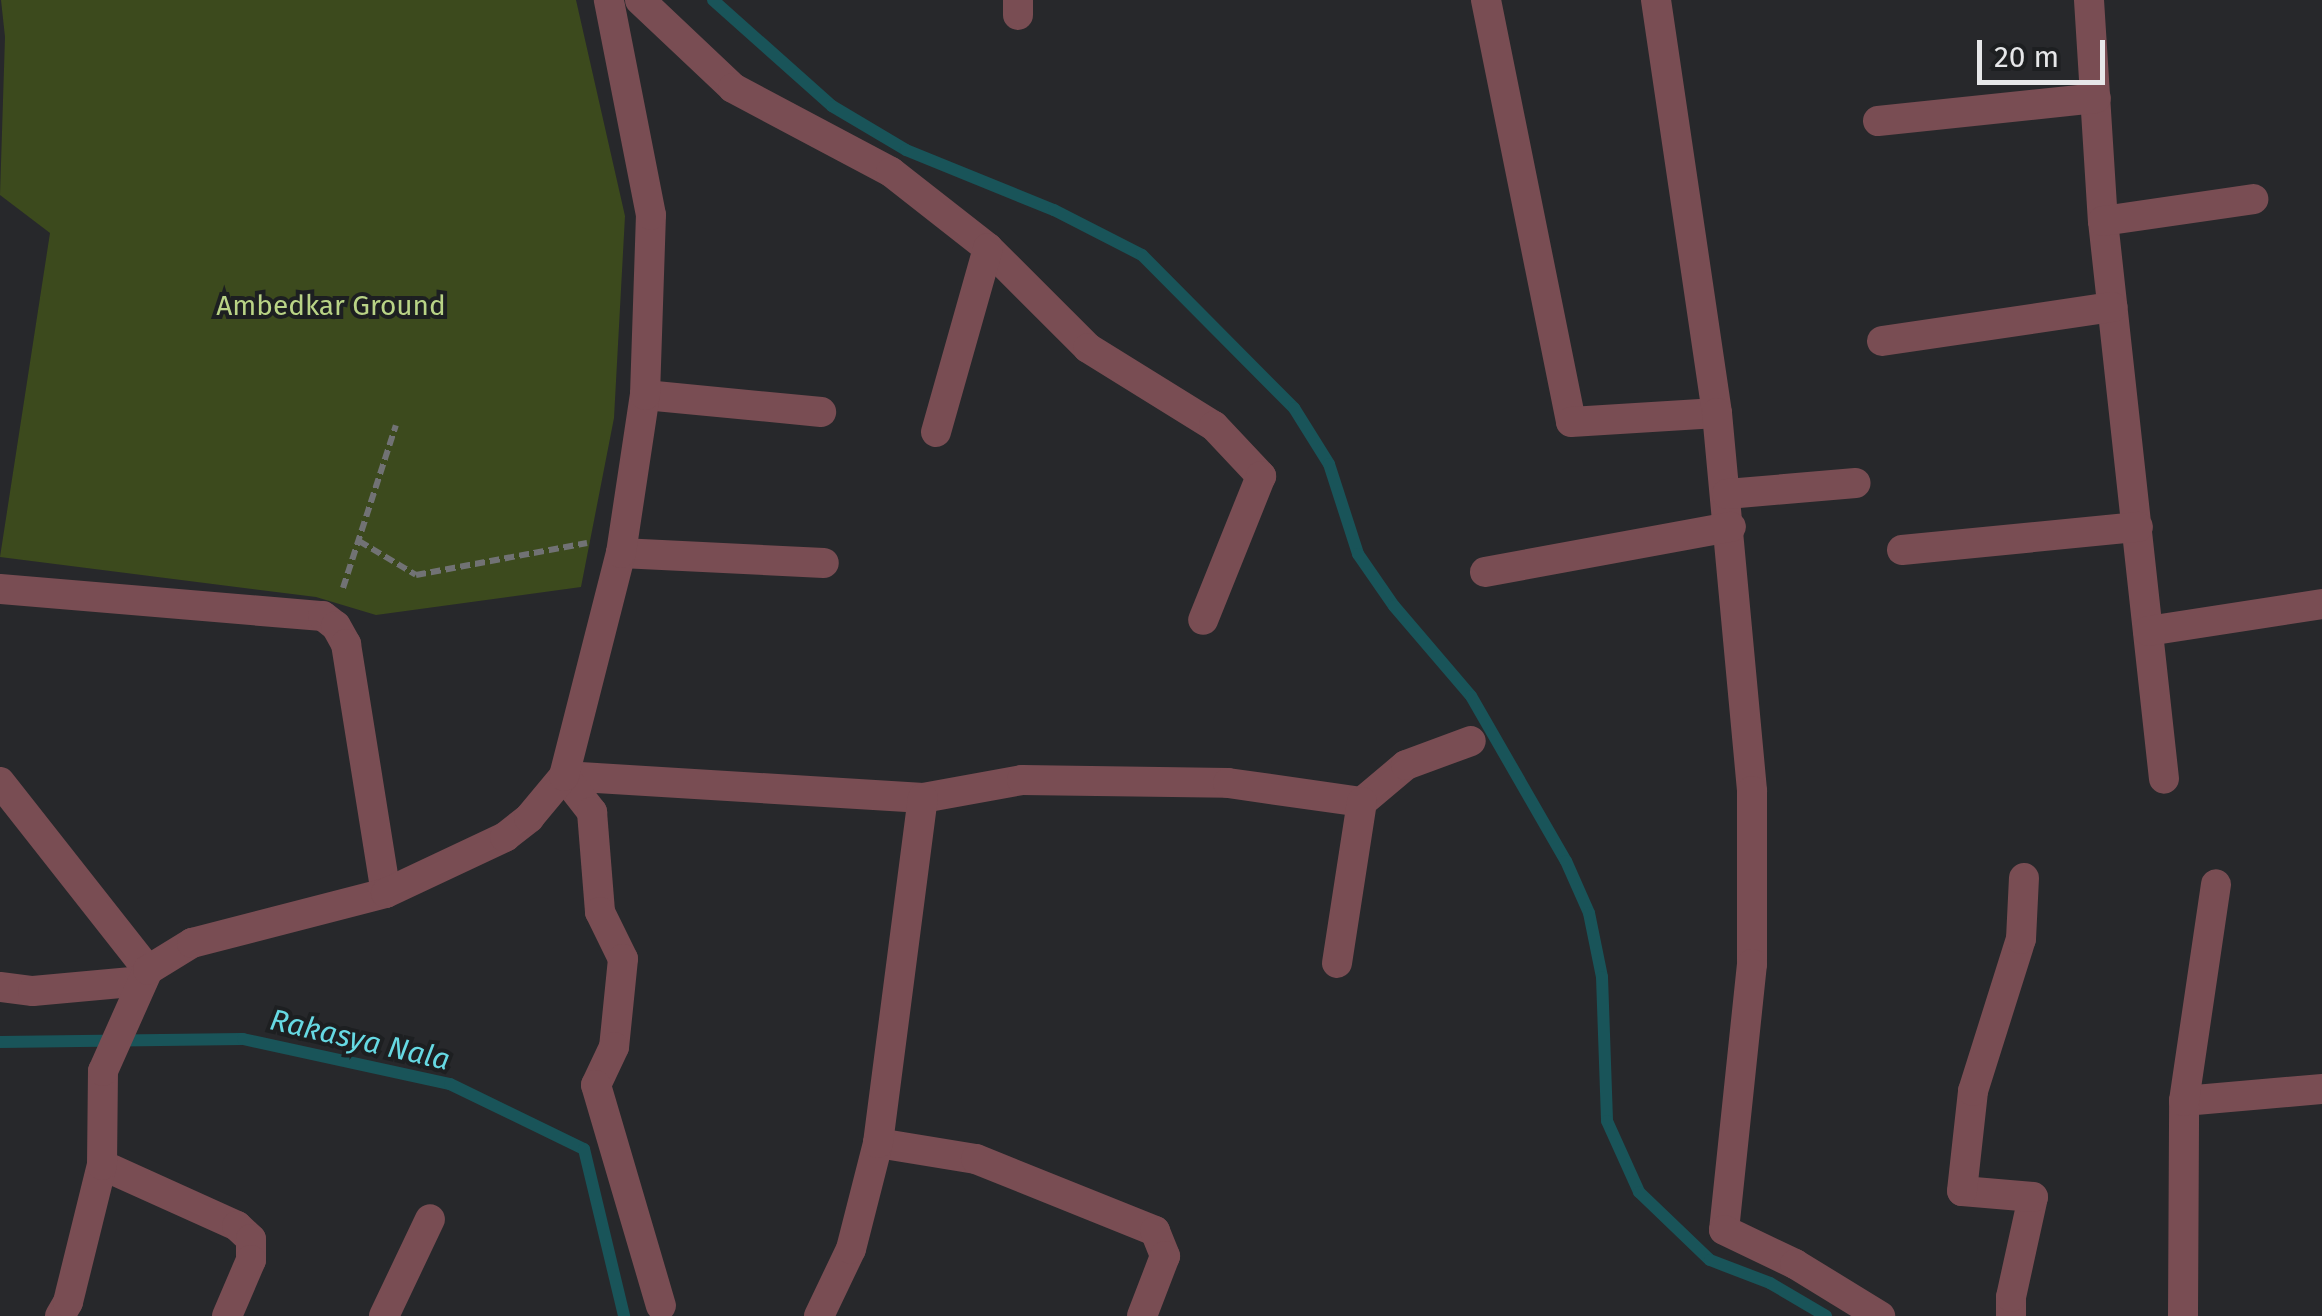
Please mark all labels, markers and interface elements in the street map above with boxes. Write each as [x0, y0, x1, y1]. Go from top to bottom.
scale bar [1982, 20, 2110, 82]
text: 20 m [1994, 39, 2059, 75]
park label: Ambedkar Ground [216, 289, 446, 323]
water label: Rakasya Nala [267, 1002, 453, 1078]

